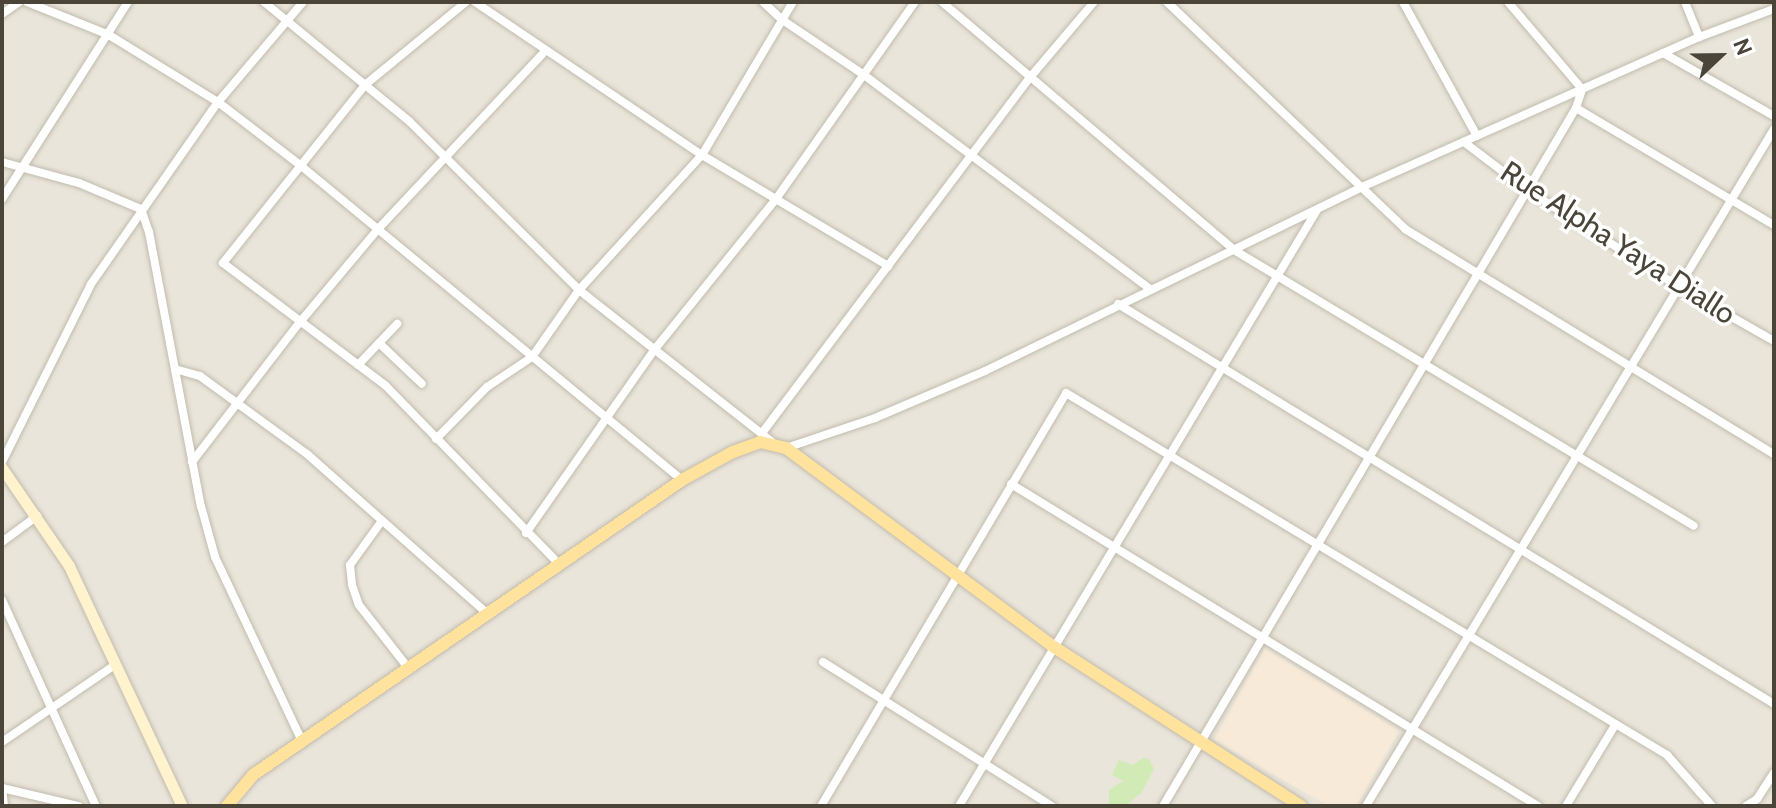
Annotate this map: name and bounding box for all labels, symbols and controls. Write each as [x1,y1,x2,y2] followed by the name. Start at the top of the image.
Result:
[1680,16,1760,96] north arrow
[1727,35,1758,59] text: N
[1494,154,1742,332] street label: Rue Alpha Yaya Diallo

